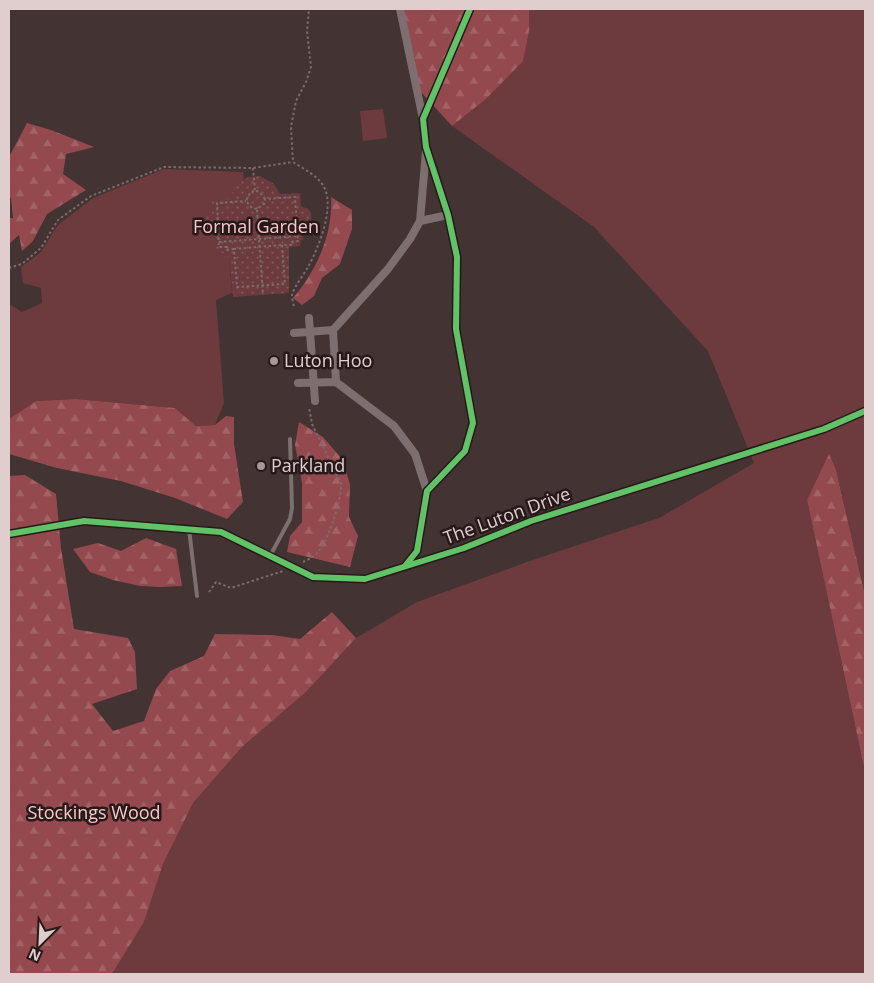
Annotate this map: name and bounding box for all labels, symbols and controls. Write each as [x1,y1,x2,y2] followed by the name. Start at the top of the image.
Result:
[193,214,319,238] park label: Formal Garden
[284,348,372,372] place label: Luton Hoo
[268,355,280,367] marker: Luton Hoo
[271,453,345,477] place label: Parkland
[255,460,267,472] marker: Parkland
[440,481,573,549] street label: The Luton Drive
[27,800,161,824] park label: Stockings Wood
[15,918,65,968] north arrow
[25,944,44,966] text: N

